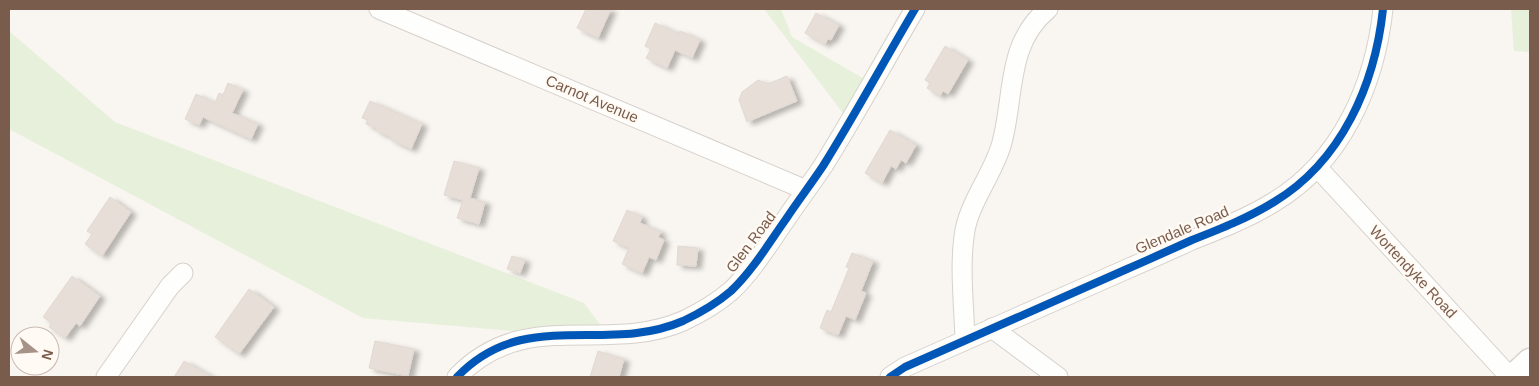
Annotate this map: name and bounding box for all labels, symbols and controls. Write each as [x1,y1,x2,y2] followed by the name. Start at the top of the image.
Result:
[543,71,641,126] street label: Carnot Avenue
[1132,202,1231,257] street label: Glendale Road
[722,208,779,275] street label: Glen Road
[1366,222,1460,321] street label: Wortendyke Road
[10,326,60,376] north arrow
[38,348,57,362] text: N

